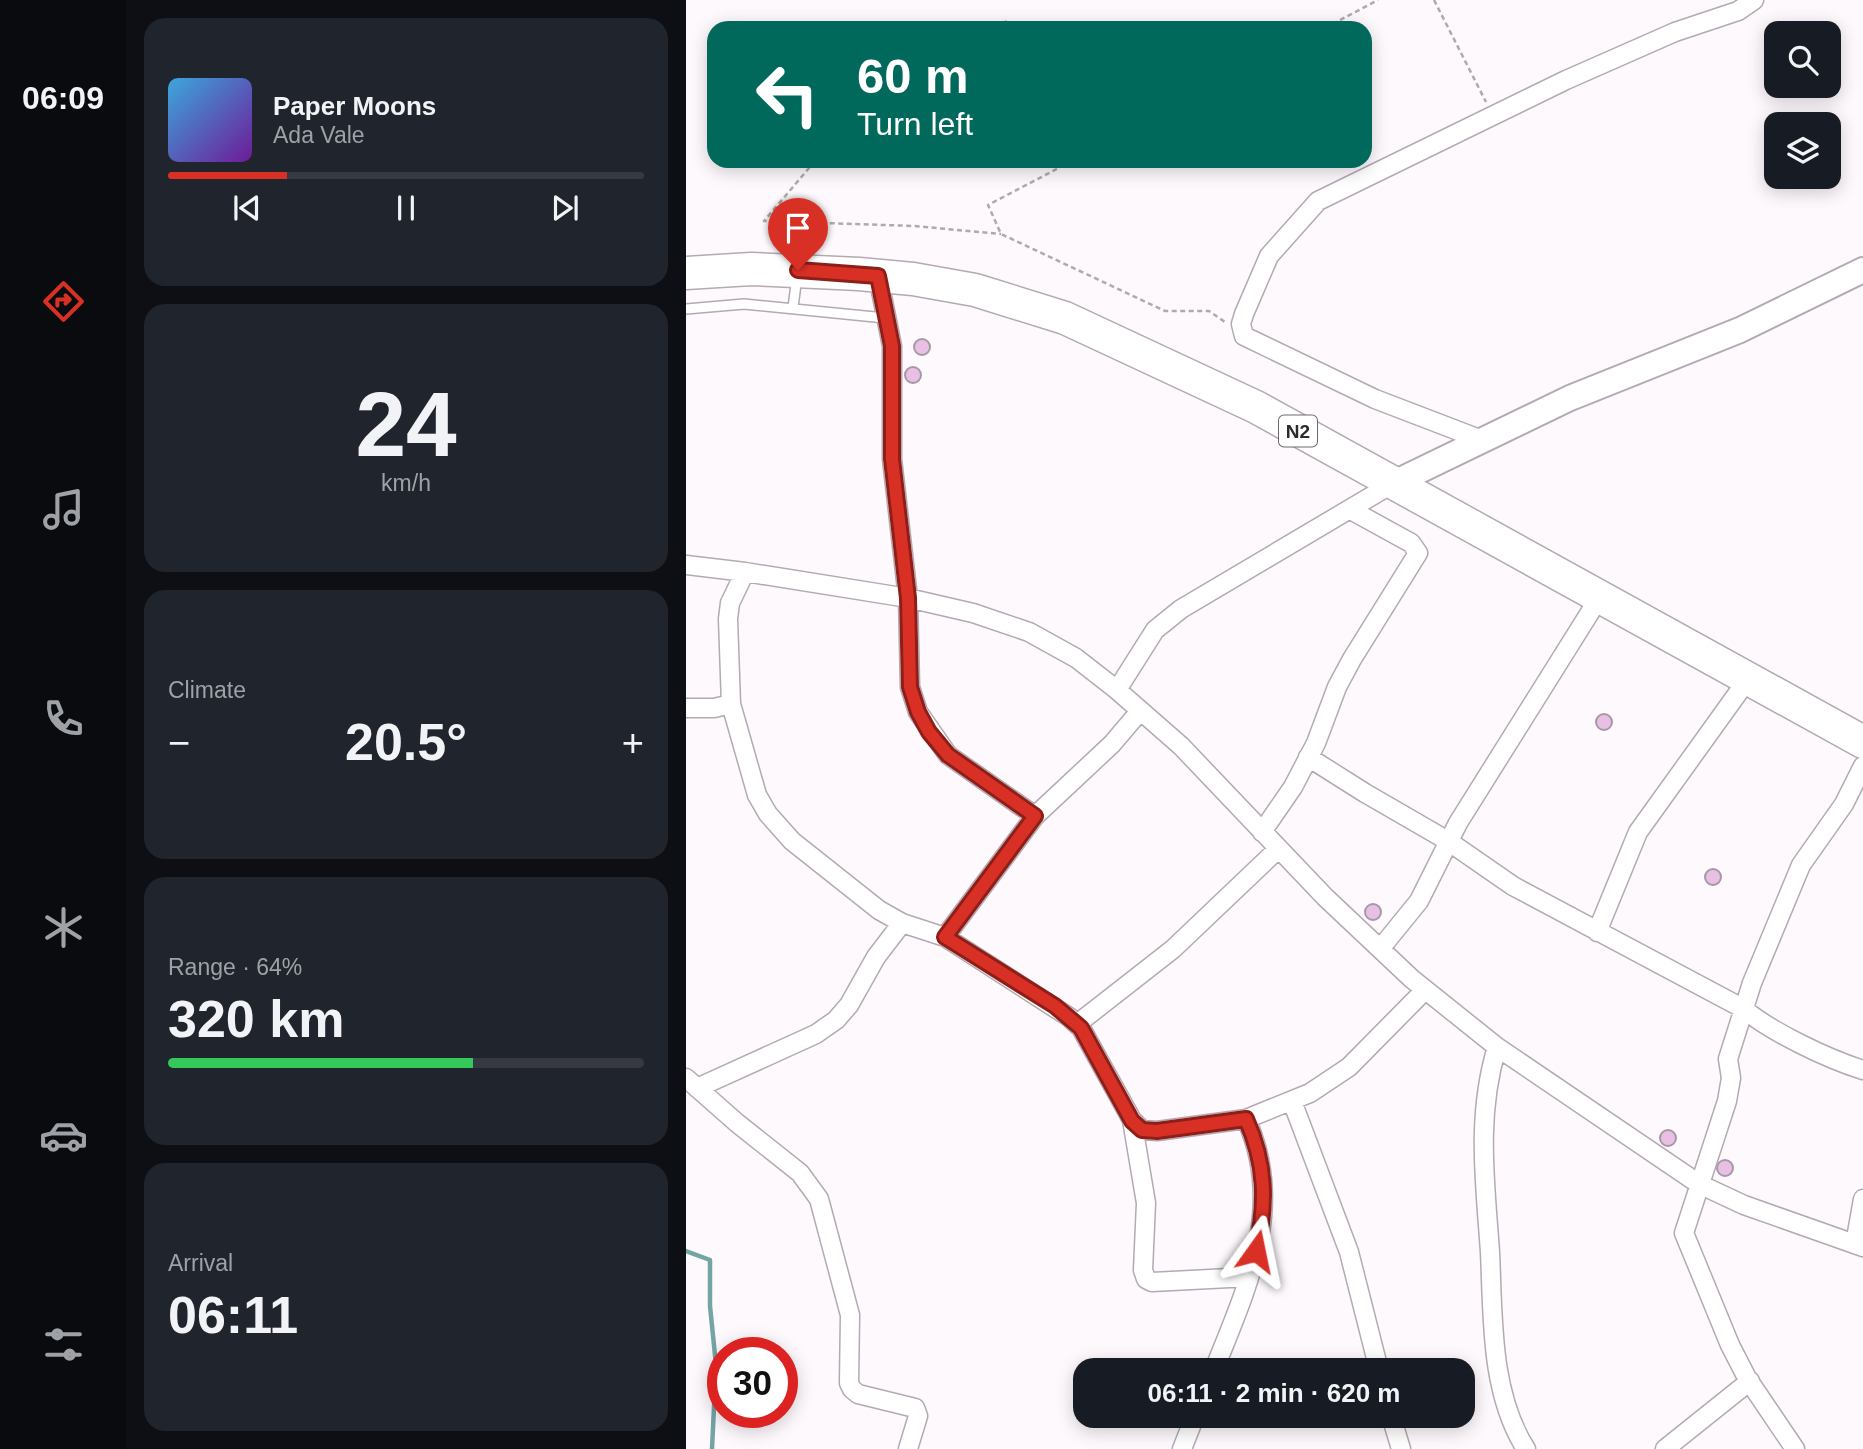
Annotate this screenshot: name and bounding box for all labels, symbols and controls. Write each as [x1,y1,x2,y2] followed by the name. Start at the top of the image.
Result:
[1764,21,1841,189] map controls
[1764,21,1841,98] button: search
[742,49,833,140] icon: left
[857,49,969,103] text: 60 m
[22,80,104,116] text: 06:09
[273,91,436,121] text: Paper Moons
[857,106,973,142] text: Turn left
[1764,112,1841,189] button: layers
[273,122,365,148] text: Ada Vale
[228,189,266,227] icon: previous
[387,189,425,227] icon: pause
[546,189,584,227] icon: next
[768,198,828,270] pin
[779,209,817,247] icon: arrive
[39,277,88,326] icon: directions
[355,374,457,475] text: 24
[1279,416,1317,446] road number: N2
[381,470,431,496] text: km/h
[39,485,88,534] icon: music
[168,677,246,703] text: Climate
[39,694,88,743] icon: phone
[345,713,467,771] text: 20.5°
[168,722,190,764] text: −
[622,722,644,764] text: +
[39,903,88,952] icon: climate
[168,954,302,980] text: Range · 64%
[168,990,344,1048] text: 320 km
[39,1111,88,1160] icon: car
[1219,1214,1293,1288] position arrow
[168,1250,233,1276] text: Arrival
[168,1286,298,1344] text: 06:11
[39,1320,88,1369] icon: filters
[707,1337,798,1428] speed limit sign: 30
[1148,1378,1400,1408] text: 06:11 · 2 min · 620 m

